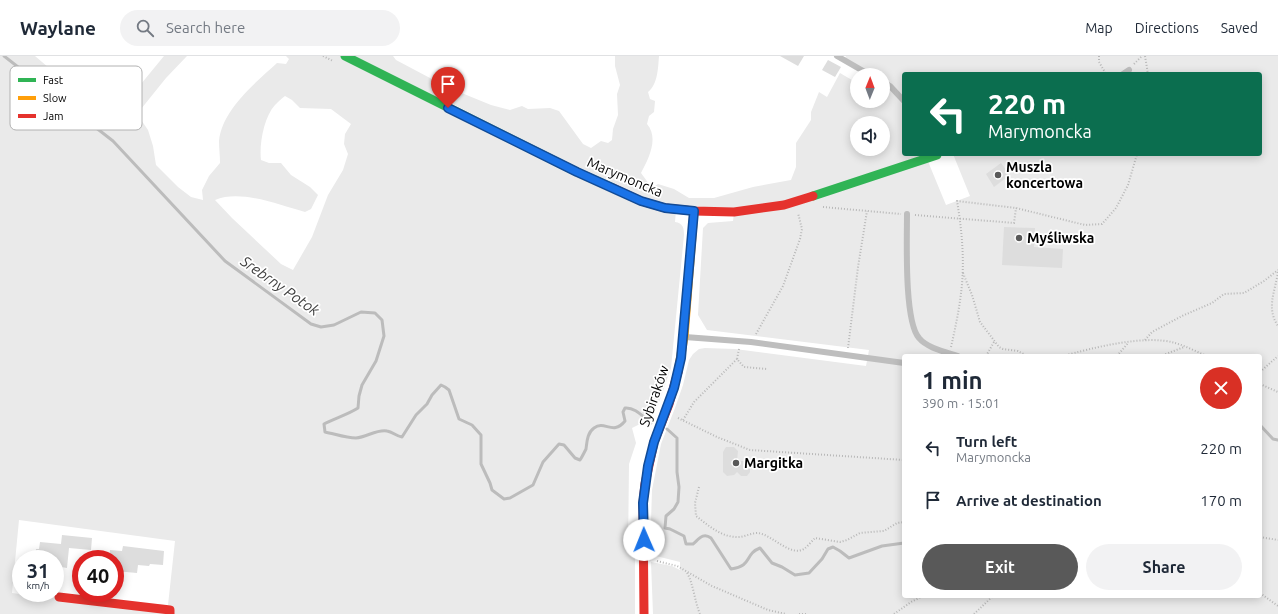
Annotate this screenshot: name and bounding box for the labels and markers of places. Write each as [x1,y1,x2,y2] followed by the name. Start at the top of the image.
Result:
[431,67,465,108] pin
[1006,159,1083,191] place label: Muszla koncertowa
[993,170,1003,180] marker: Muszla koncertowa
[1027,230,1094,246] place label: Myśliwska
[1014,233,1024,243] marker: Myśliwska
[744,455,803,471] place label: Margitka
[731,458,741,468] marker: Margitka

